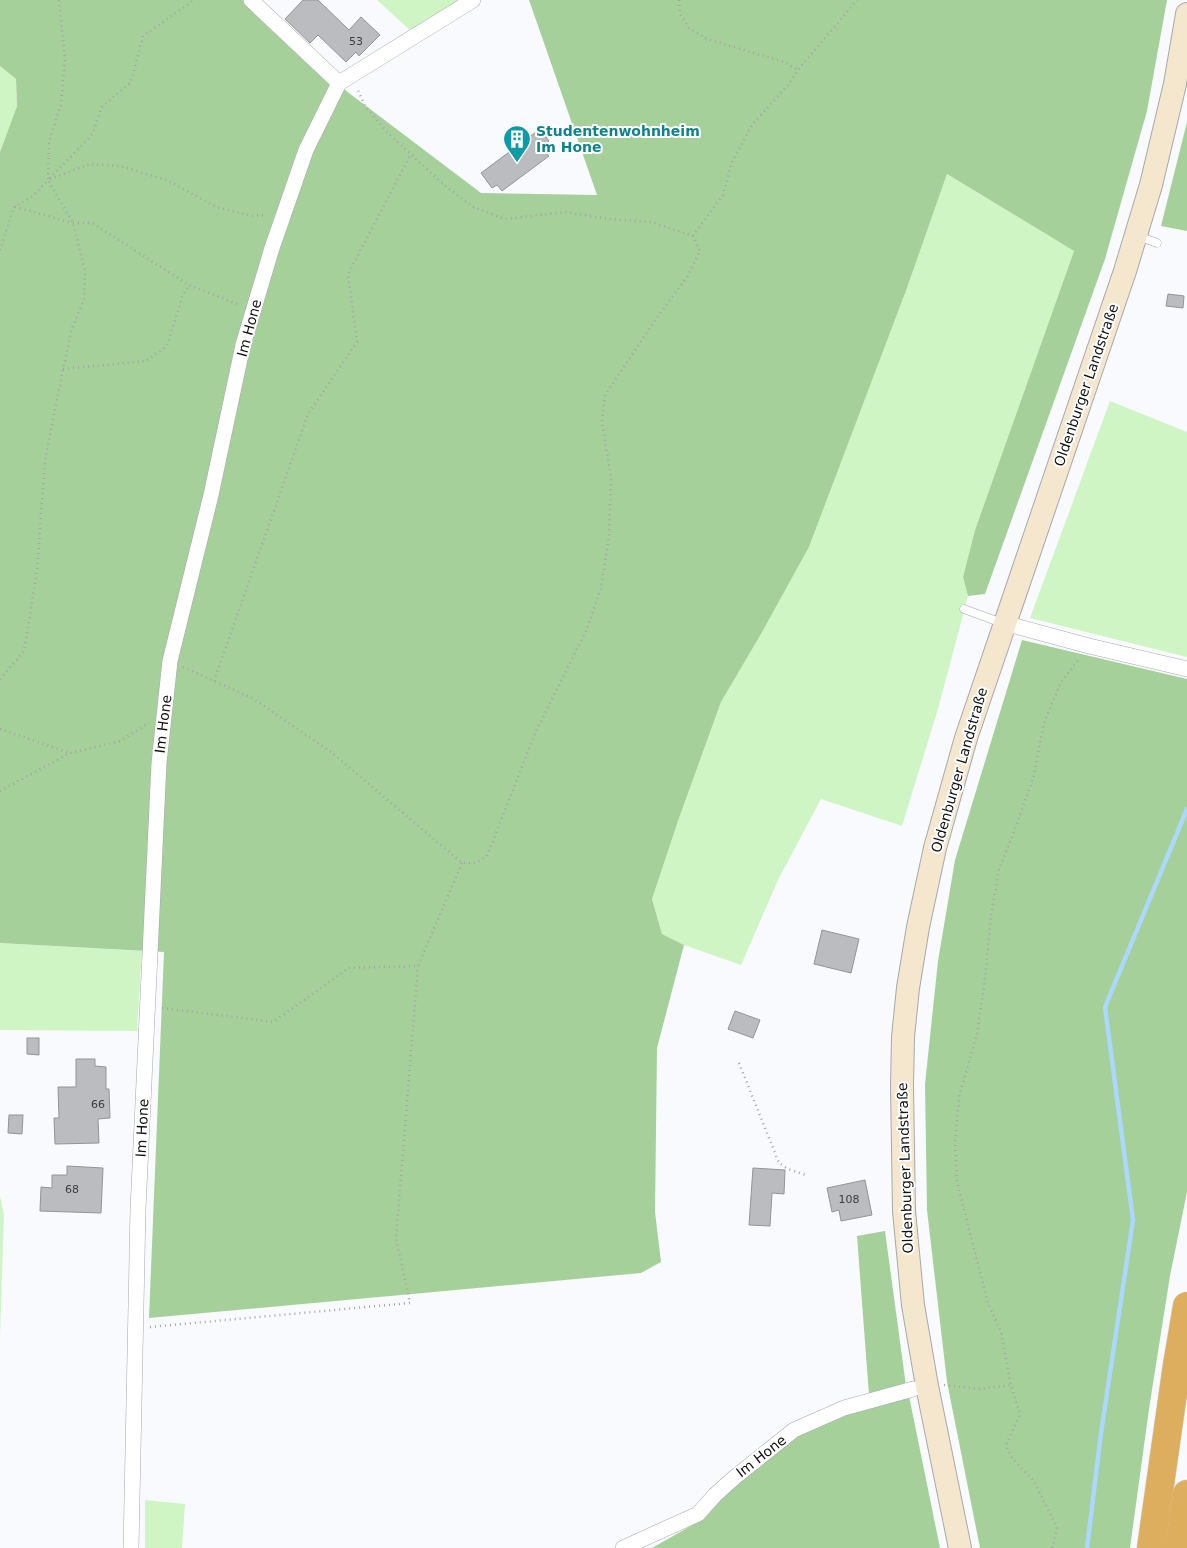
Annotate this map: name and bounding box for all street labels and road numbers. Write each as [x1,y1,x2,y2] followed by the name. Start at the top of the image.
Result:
[234,298,264,358] street label: Im Hone
[1051,302,1121,468] street label: Oldenburger Landstraße
[928,686,990,854] street label: Oldenburger Landstraße
[151,694,175,754] street label: Im Hone
[894,1082,916,1254] street label: Oldenburger Landstraße
[132,1098,152,1158] street label: Im Hone
[733,1432,789,1480] street label: Im Hone

